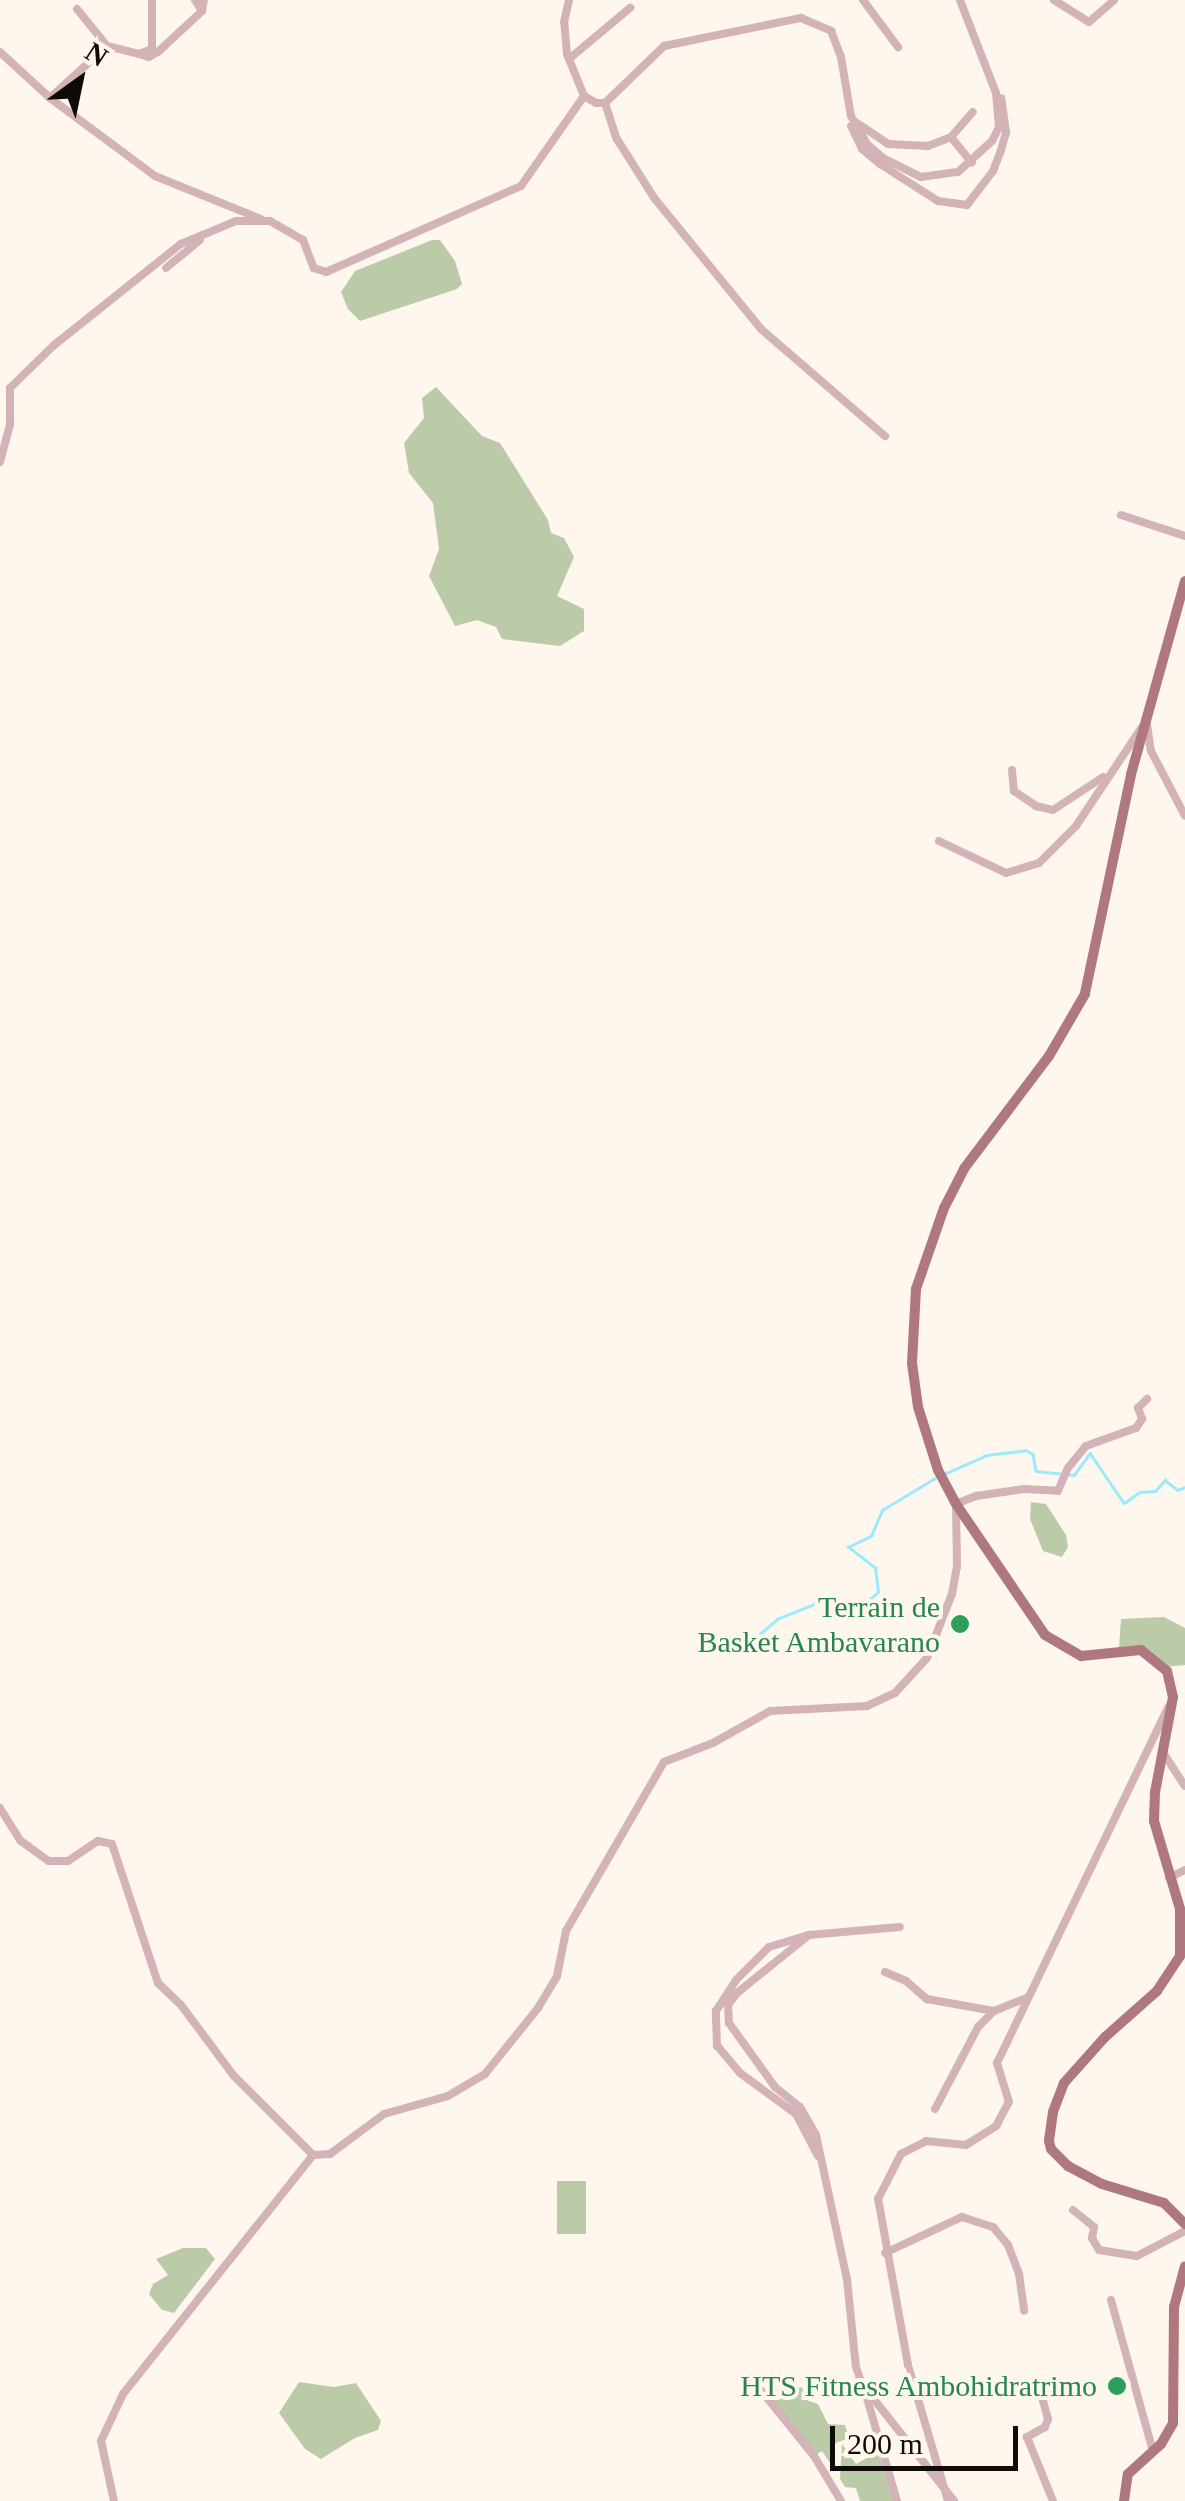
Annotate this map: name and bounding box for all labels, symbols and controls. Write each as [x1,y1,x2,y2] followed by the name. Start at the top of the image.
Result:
[30,30,130,130] north arrow
[80,36,114,73] text: N
[696,1589,940,1660] place label: Terrain de Basket Ambavarano
[949,1613,971,1635] marker: Terrain de Basket Ambavarano
[739,2368,1097,2404] place label: HTS Fitness Ambohidratrimo
[1106,2375,1128,2397] marker: HTS Fitness Ambohidratrimo
[835,2406,1022,2468] scale bar
[847,2427,923,2460] text: 200 m

